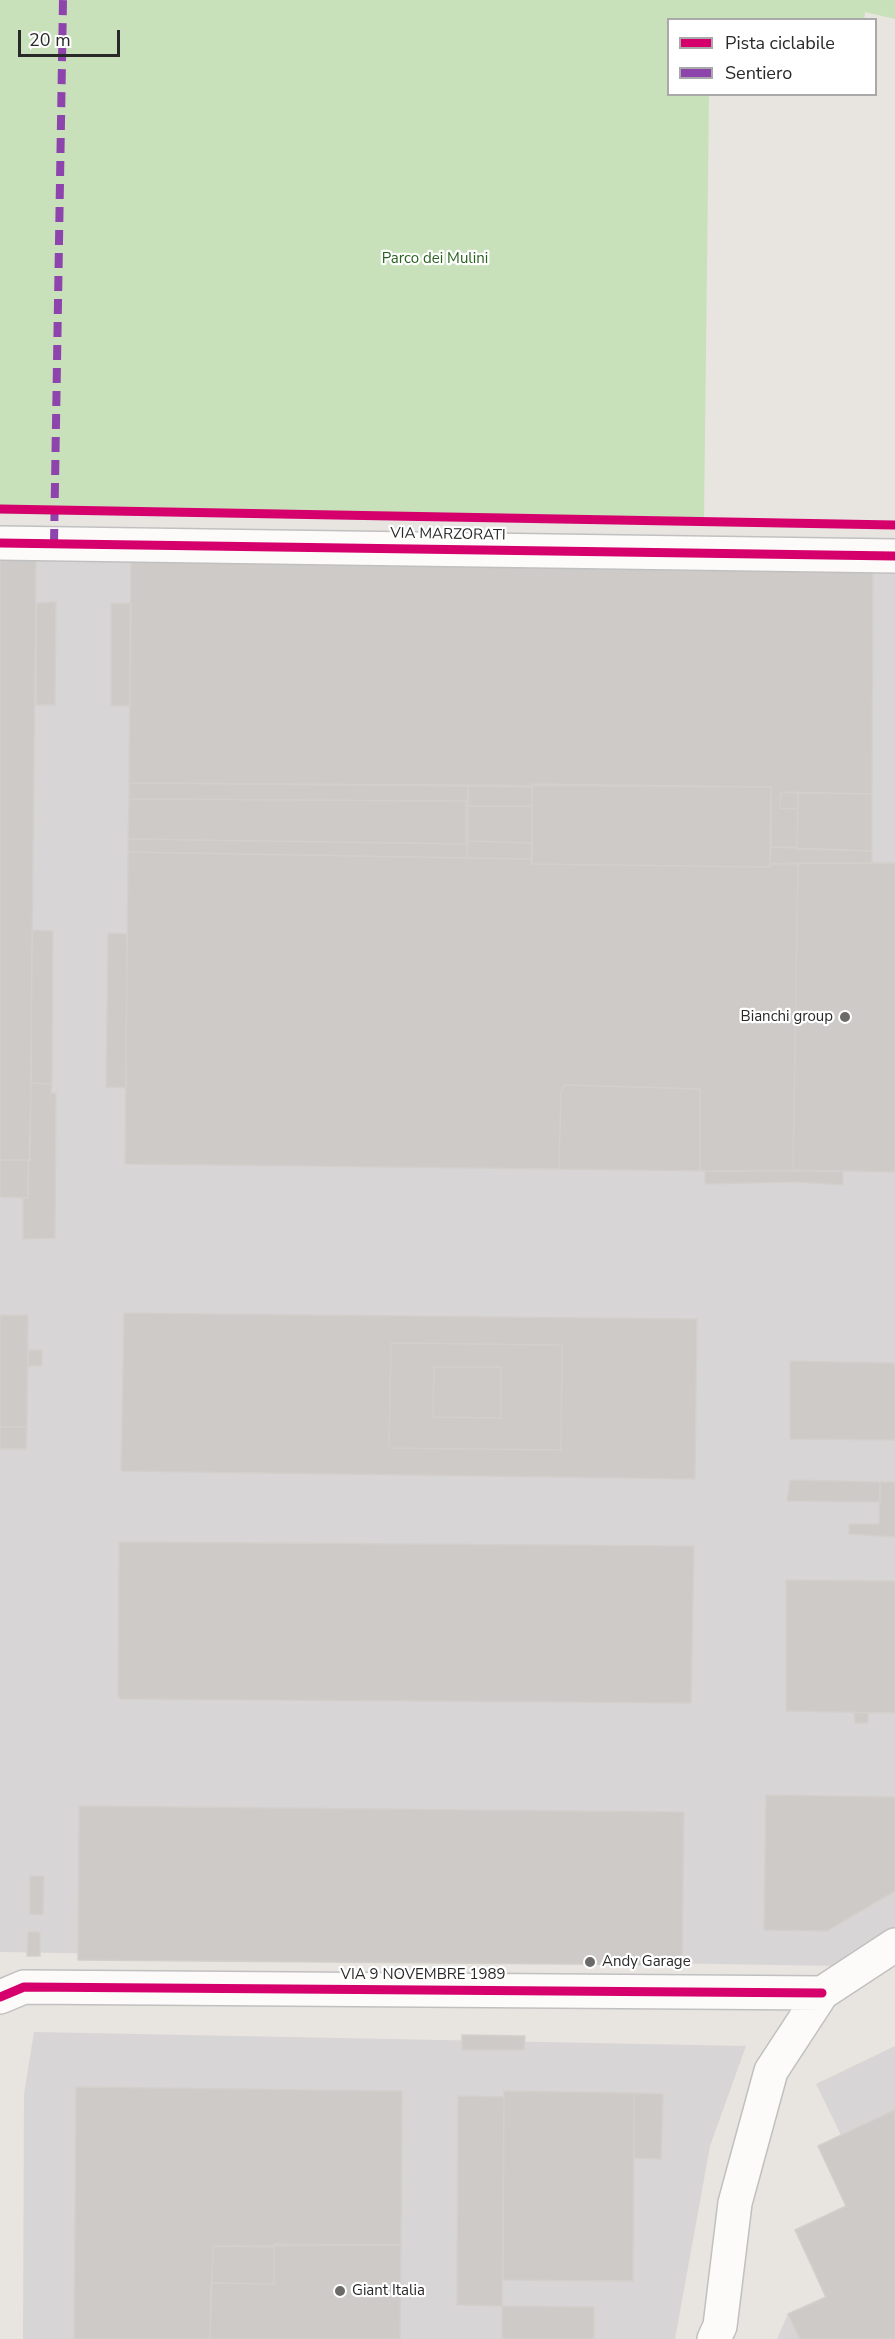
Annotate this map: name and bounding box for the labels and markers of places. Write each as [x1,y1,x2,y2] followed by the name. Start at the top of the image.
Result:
[741,1008,833,1026] place label: Bianchi group
[838,1010,852,1024] marker: Bianchi group
[602,1953,691,1971] place label: Andy Garage
[583,1955,597,1969] marker: Andy Garage
[352,2282,425,2300] place label: Giant Italia
[333,2284,347,2298] marker: Giant Italia

